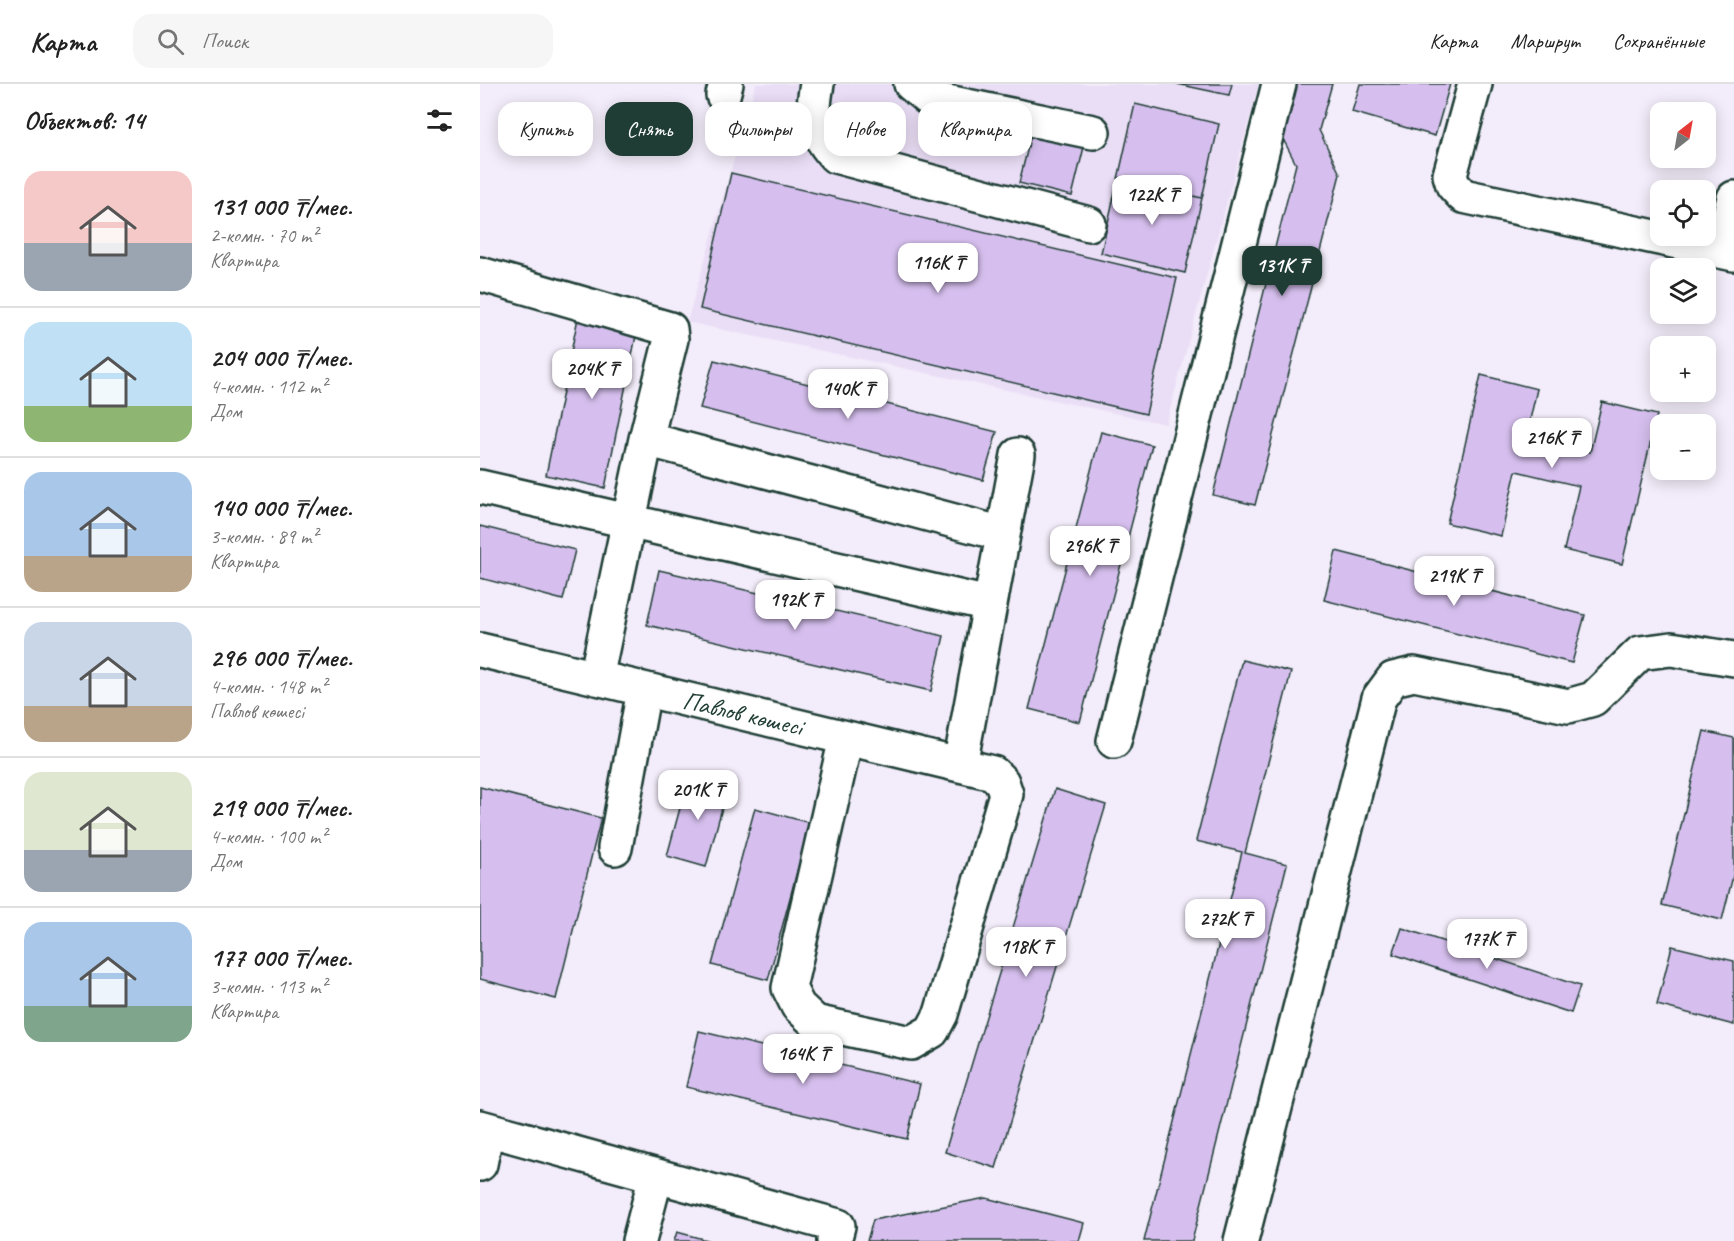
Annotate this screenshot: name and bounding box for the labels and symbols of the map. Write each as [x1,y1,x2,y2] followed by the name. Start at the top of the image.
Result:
[1650,102,1716,168] north arrow
[1103,175,1201,226] pin: 122K ₸
[889,243,987,294] pin: 116K ₸
[1233,246,1331,297] pin: 131K ₸
[543,349,641,400] pin: 204K ₸
[799,369,897,420] pin: 140K ₸
[1503,418,1601,469] pin: 216K ₸
[1041,526,1139,577] pin: 296K ₸
[1405,556,1503,607] pin: 219K ₸
[746,580,844,631] pin: 192K ₸
[680,684,809,744] street label: Павлов көшесі
[649,770,747,821] pin: 201K ₸
[1176,899,1274,950] pin: 272K ₸
[1438,919,1536,970] pin: 177K ₸
[977,927,1075,978] pin: 118K ₸
[754,1034,852,1085] pin: 164K ₸

